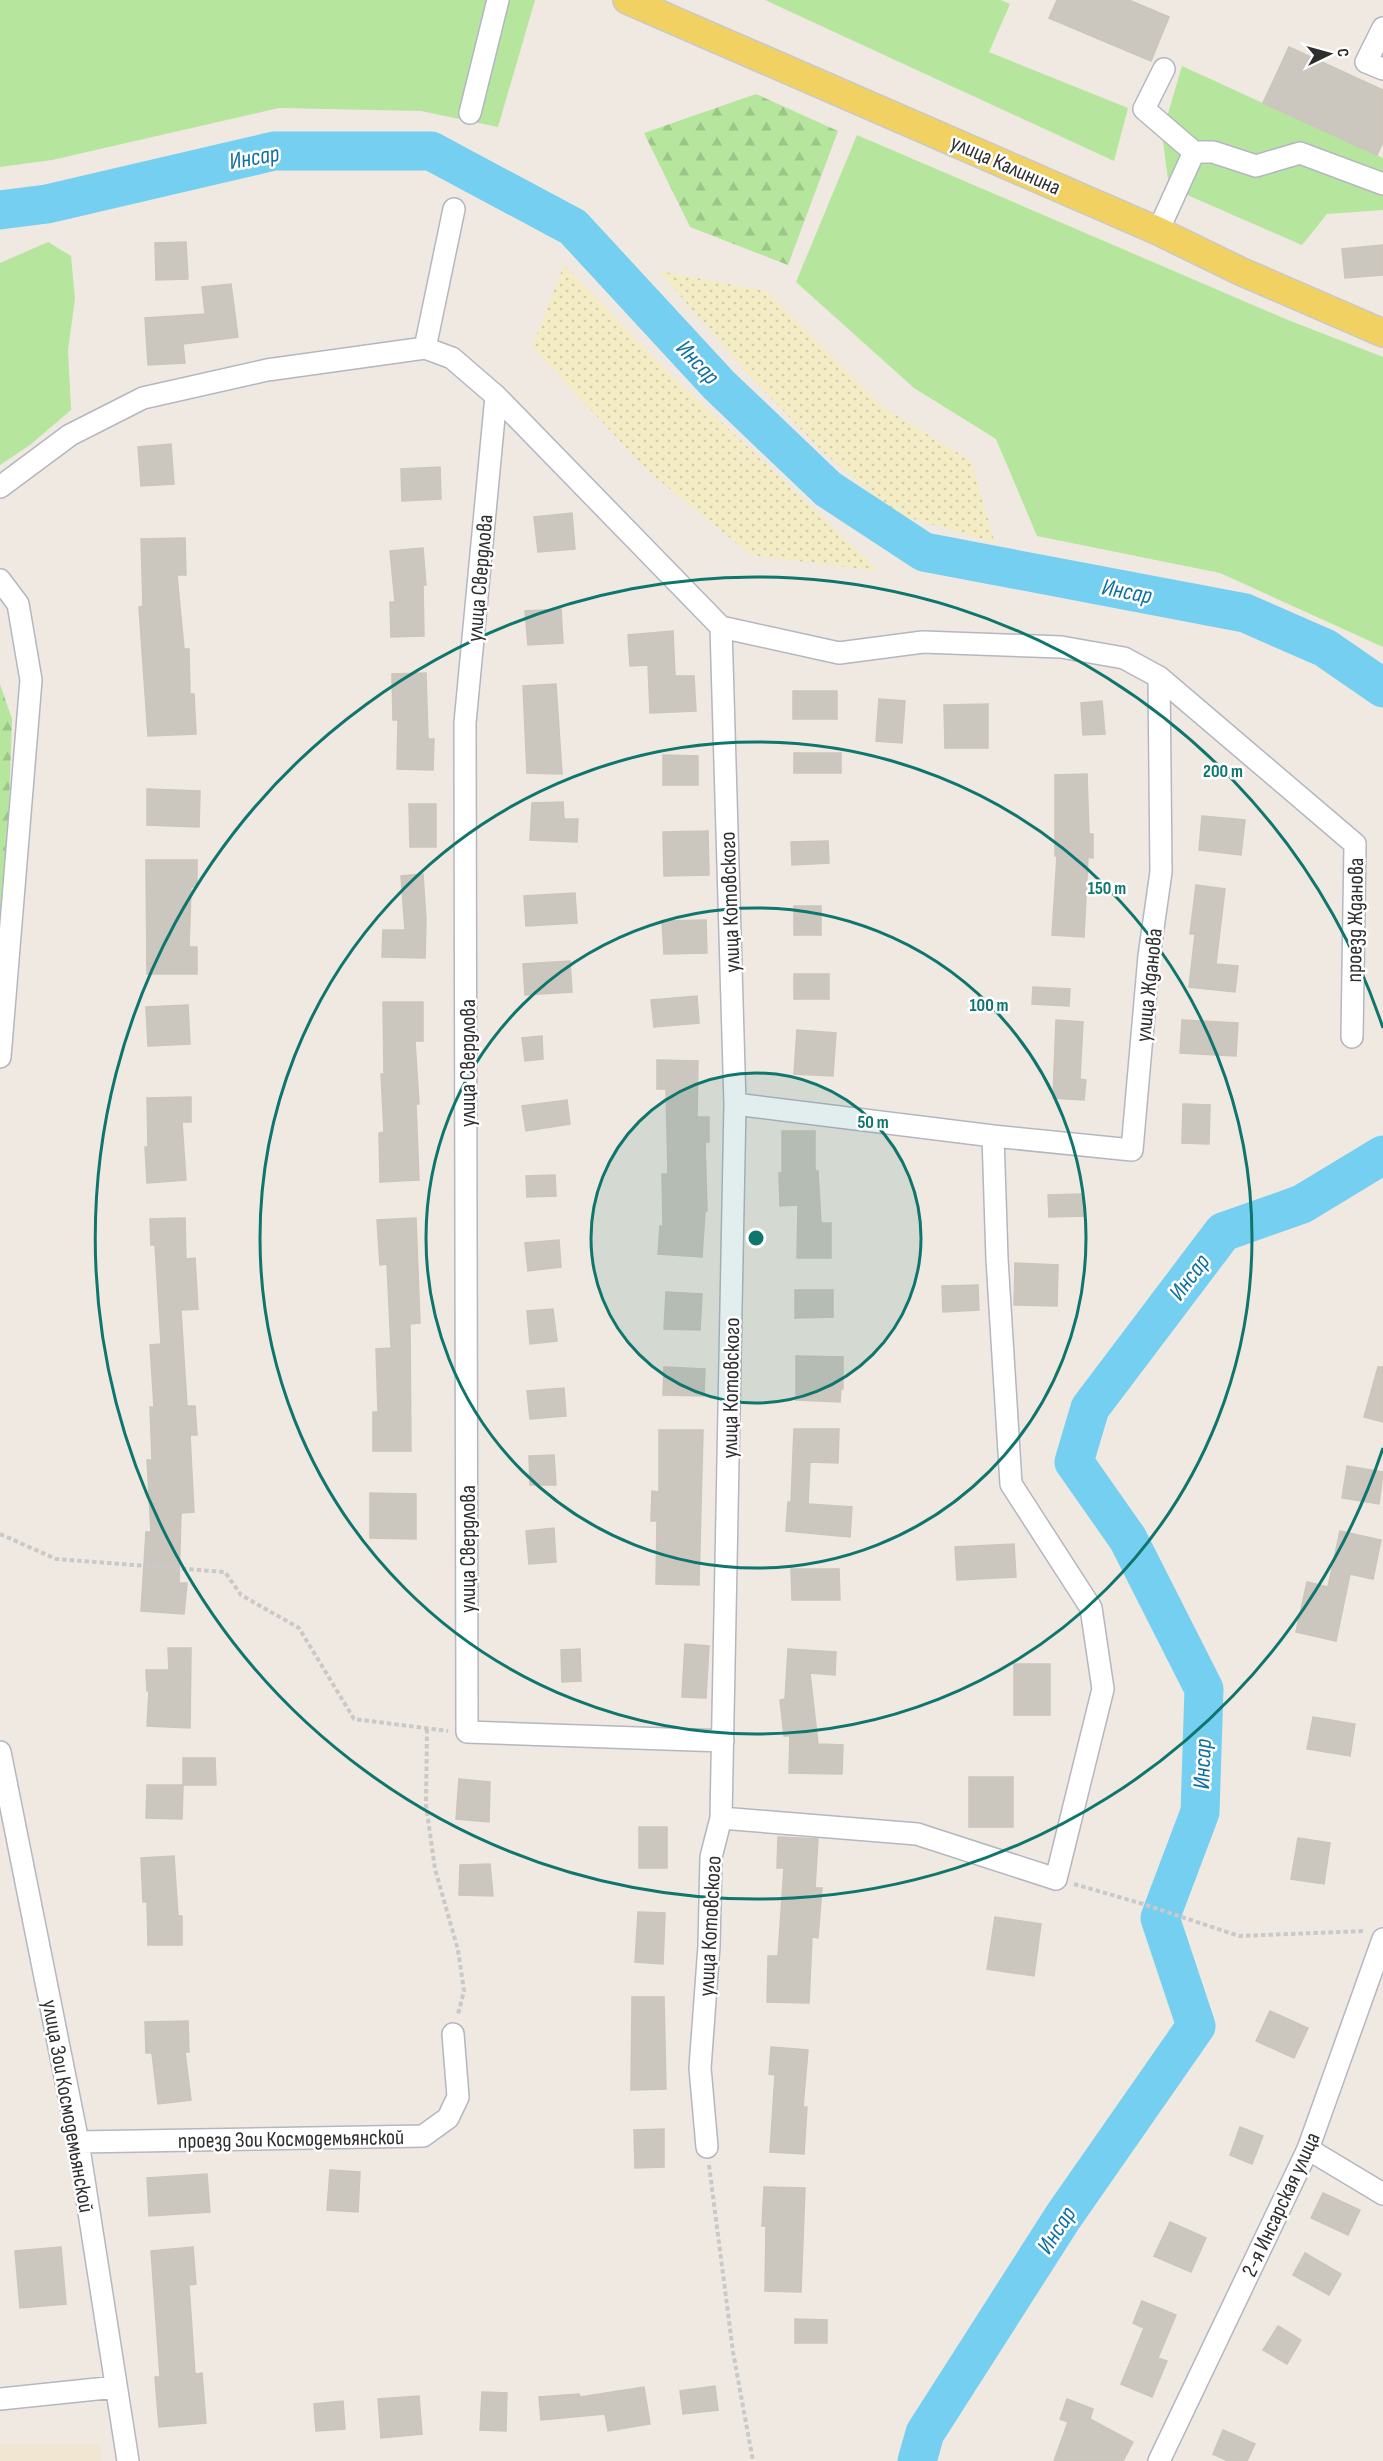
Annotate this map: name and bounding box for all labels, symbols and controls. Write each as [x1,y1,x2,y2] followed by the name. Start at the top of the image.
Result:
[1299,24,1359,84] north arrow
[1333,48,1352,58] text: С
[946,129,1065,202] street label: улица Калинина
[227,139,282,176] water label: Инсар
[670,334,726,391] water label: Инсар
[461,513,500,643] street label: улица Свердлова
[1099,572,1155,611] water label: Инсар
[1203,761,1243,782] text: 200 m
[715,831,746,973] street label: улица Котовского
[1341,857,1370,983] street label: проезд Жданова
[1088,878,1126,899] text: 150 m
[1130,927,1169,1043] street label: улица Жданова
[970,995,1009,1016] text: 100 m
[455,999,482,1127] street label: улица Свердлова
[857,1112,889,1133] text: 50 m
[746,1228,766,1248] centre of rings
[1163,1248,1216,1306] water label: Инсар
[717,1317,746,1459] street label: улица Котовского
[455,1485,482,1613] street label: улица Свердлова
[1187,1738,1218,1790] water label: Инсар
[693,1855,728,1997] street label: улица Котовского
[35,1998,100,2215] street label: улица Зои Космодемьянской
[178,2124,404,2155] street label: проезд Зои Космодемьянской
[1236,2128,1327,2281] street label: 2-я Инсарская улица
[1030,2201,1083,2259] water label: Инсар

